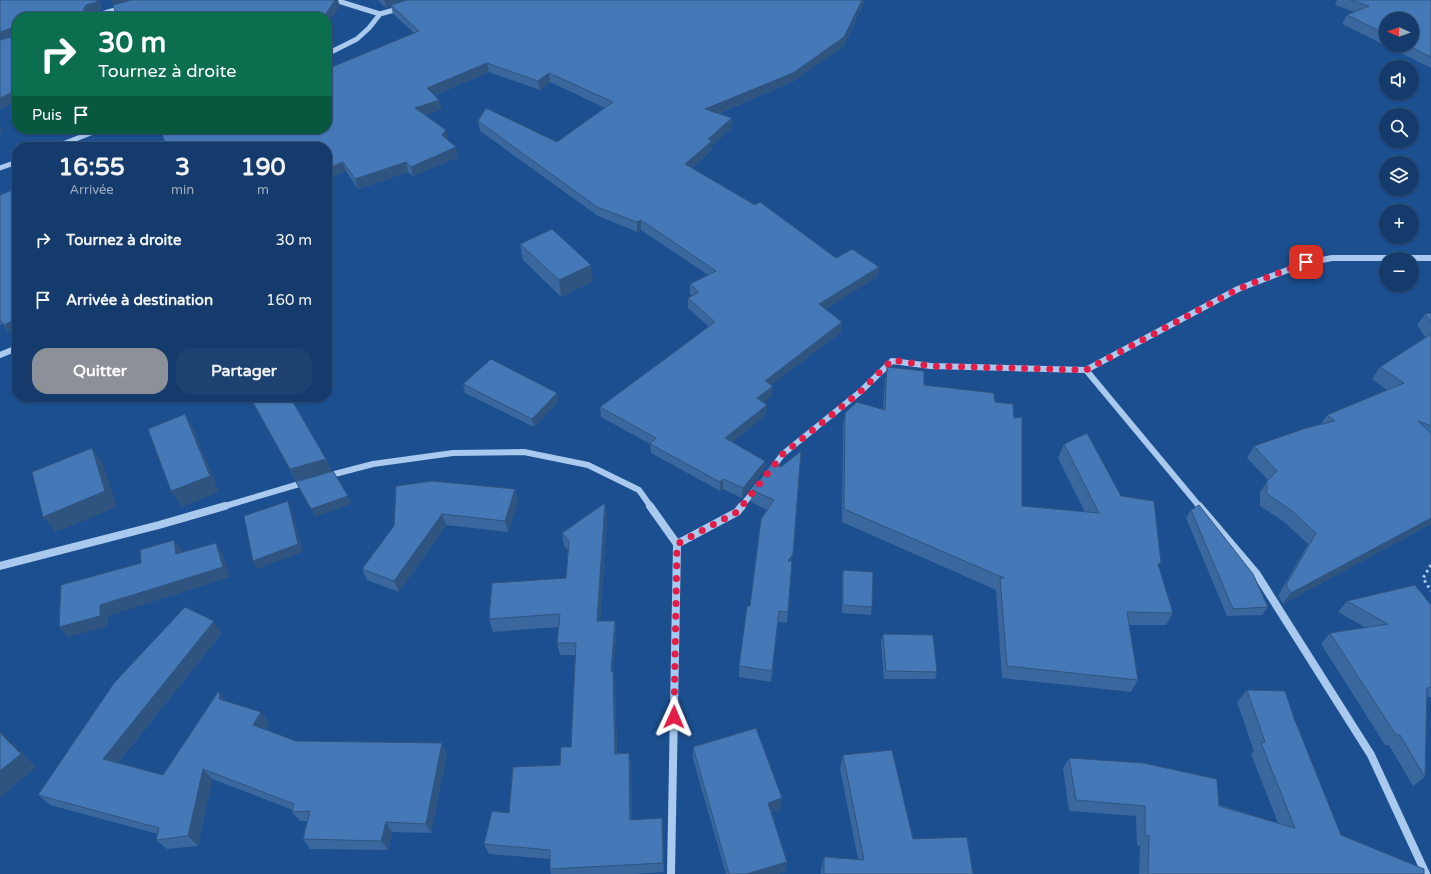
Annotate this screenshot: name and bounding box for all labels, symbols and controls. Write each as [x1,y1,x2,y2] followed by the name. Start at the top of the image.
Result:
[1379,12,1419,52] north arrow
[1379,12,1419,292] map controls
[98,26,166,60] text: 30 m
[32,28,84,80] icon: right
[98,60,237,82] text: Tournez à droite
[1379,60,1419,100] button: sound
[70,104,92,126] icon: arrive
[32,106,62,124] text: Puis
[1379,108,1419,148] button: search
[58,153,125,182] text: 16:55
[175,153,190,182] text: 3
[240,153,286,182] text: 190
[1379,156,1419,196] button: layers
[69,182,114,198] text: Arrivée
[171,182,194,198] text: min
[257,182,269,198] text: m
[1379,204,1419,244] button: +
[32,229,54,251] icon: right
[66,231,181,249] text: Tournez à droite
[275,231,312,249] text: 30 m
[1289,245,1323,279] pin
[1295,251,1317,273] icon: arrive
[1379,252,1419,292] button: −
[32,289,54,311] icon: arrive
[66,291,213,309] text: Arrivée à destination
[266,291,312,309] text: 160 m
[32,348,168,394] button: Quitter
[176,348,312,394] button: Partager
[653,696,695,738] position arrow

